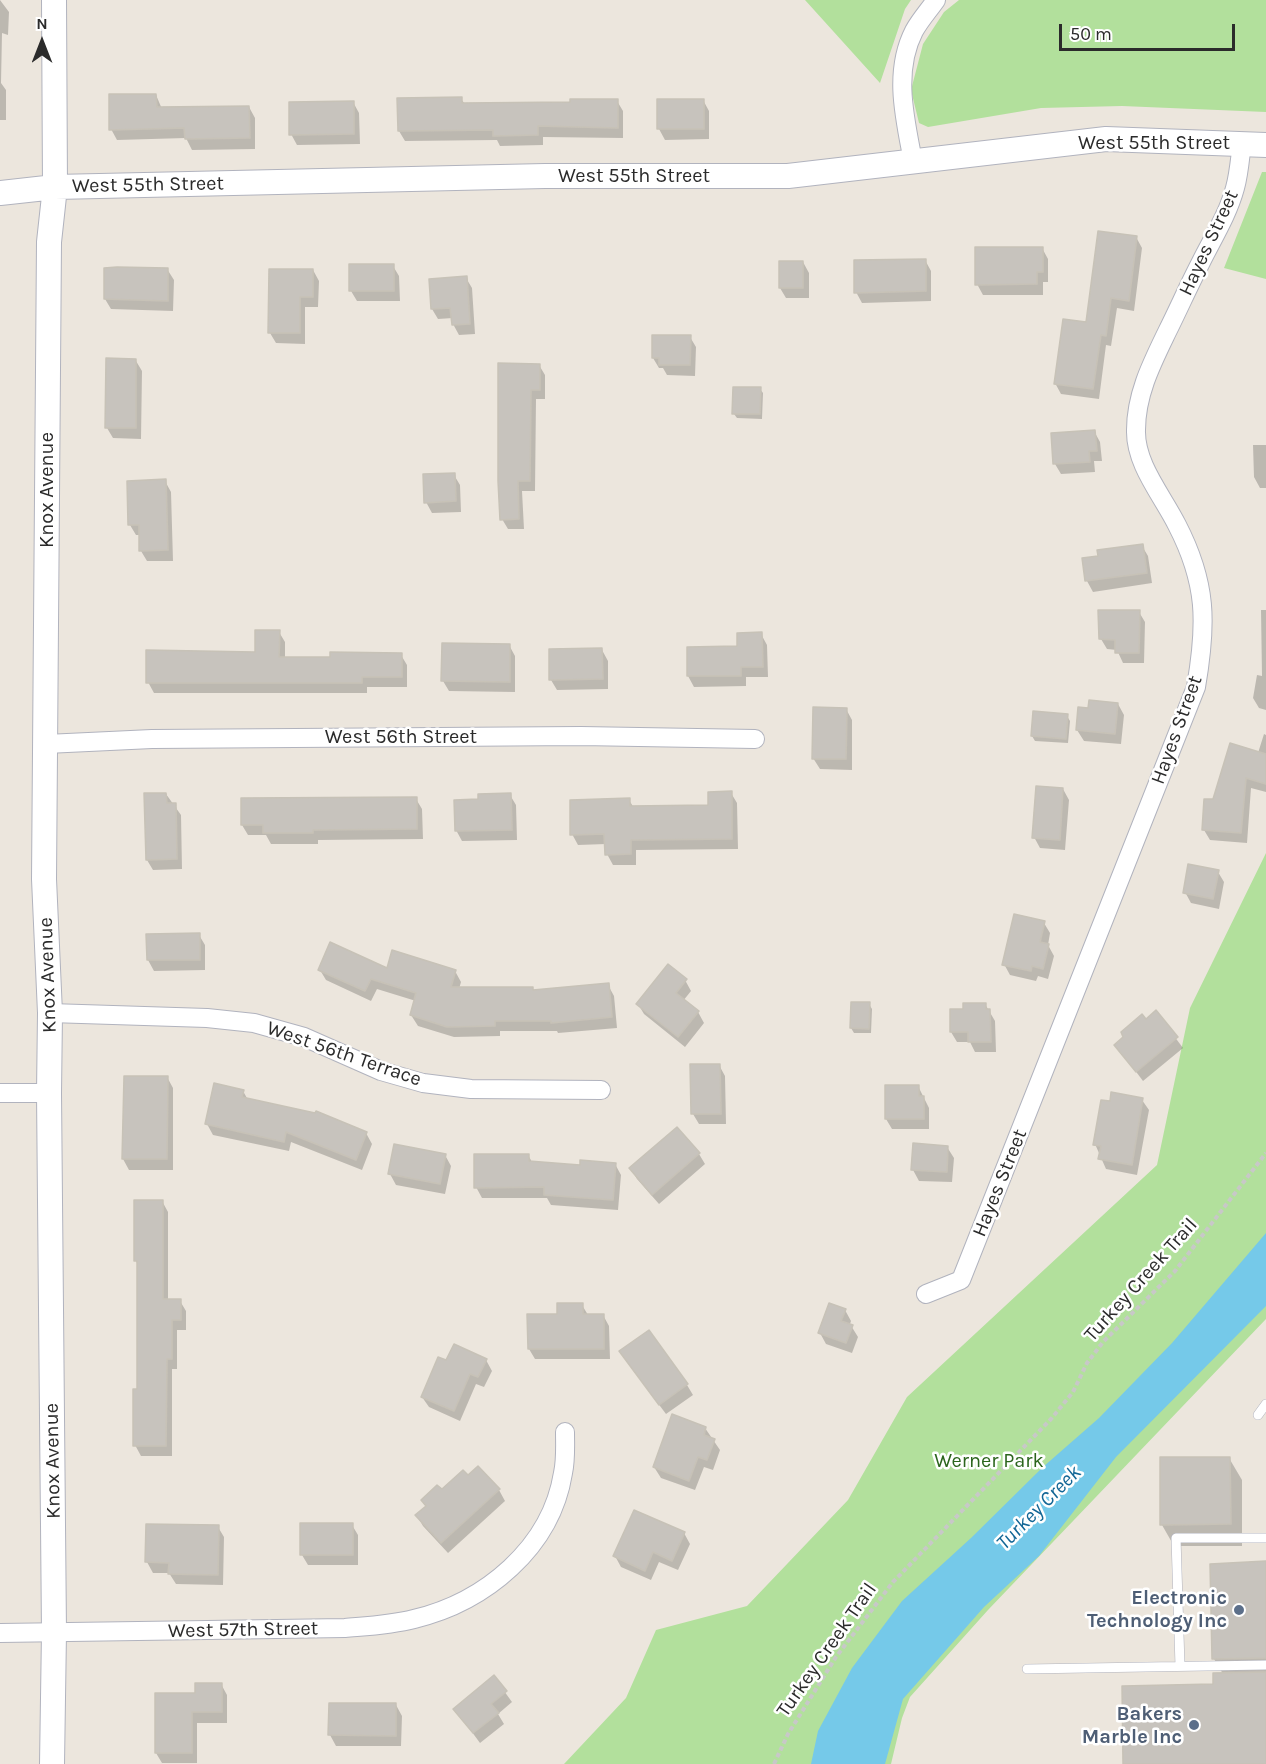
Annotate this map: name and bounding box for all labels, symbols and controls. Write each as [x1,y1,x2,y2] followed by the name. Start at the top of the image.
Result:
[12,12,72,72] north arrow
[1062,12,1238,50] scale bar
[36,14,48,33] text: N
[1070,23,1112,45] text: 50 m
[1078,131,1230,155] street label: West 55th Street
[558,164,710,188] street label: West 55th Street
[72,172,224,198] street label: West 55th Street
[1174,186,1244,300] street label: Hayes Street
[35,432,59,548] street label: Knox Avenue
[1146,672,1208,788] street label: Hayes Street
[325,725,477,749] street label: West 56th Street
[34,917,62,1033] street label: Knox Avenue
[263,1016,425,1092] street label: West 56th Terrace
[967,1126,1033,1240] street label: Hayes Street
[1079,1213,1203,1347] street label: Turkey Creek Trail
[40,1403,66,1519] street label: Knox Avenue
[934,1449,1044,1473] park label: Werner Park
[991,1460,1087,1556] water label: Turkey Creek
[772,1578,882,1722] street label: Turkey Creek Trail
[1087,1586,1227,1633] place label: Electronic Technology Inc
[1232,1603,1246,1617] marker: Electronic Technology Inc
[168,1617,318,1643] street label: West 57th Street
[1082,1702,1182,1749] place label: Bakers Marble Inc
[1187,1718,1201,1732] marker: Bakers Marble Inc

